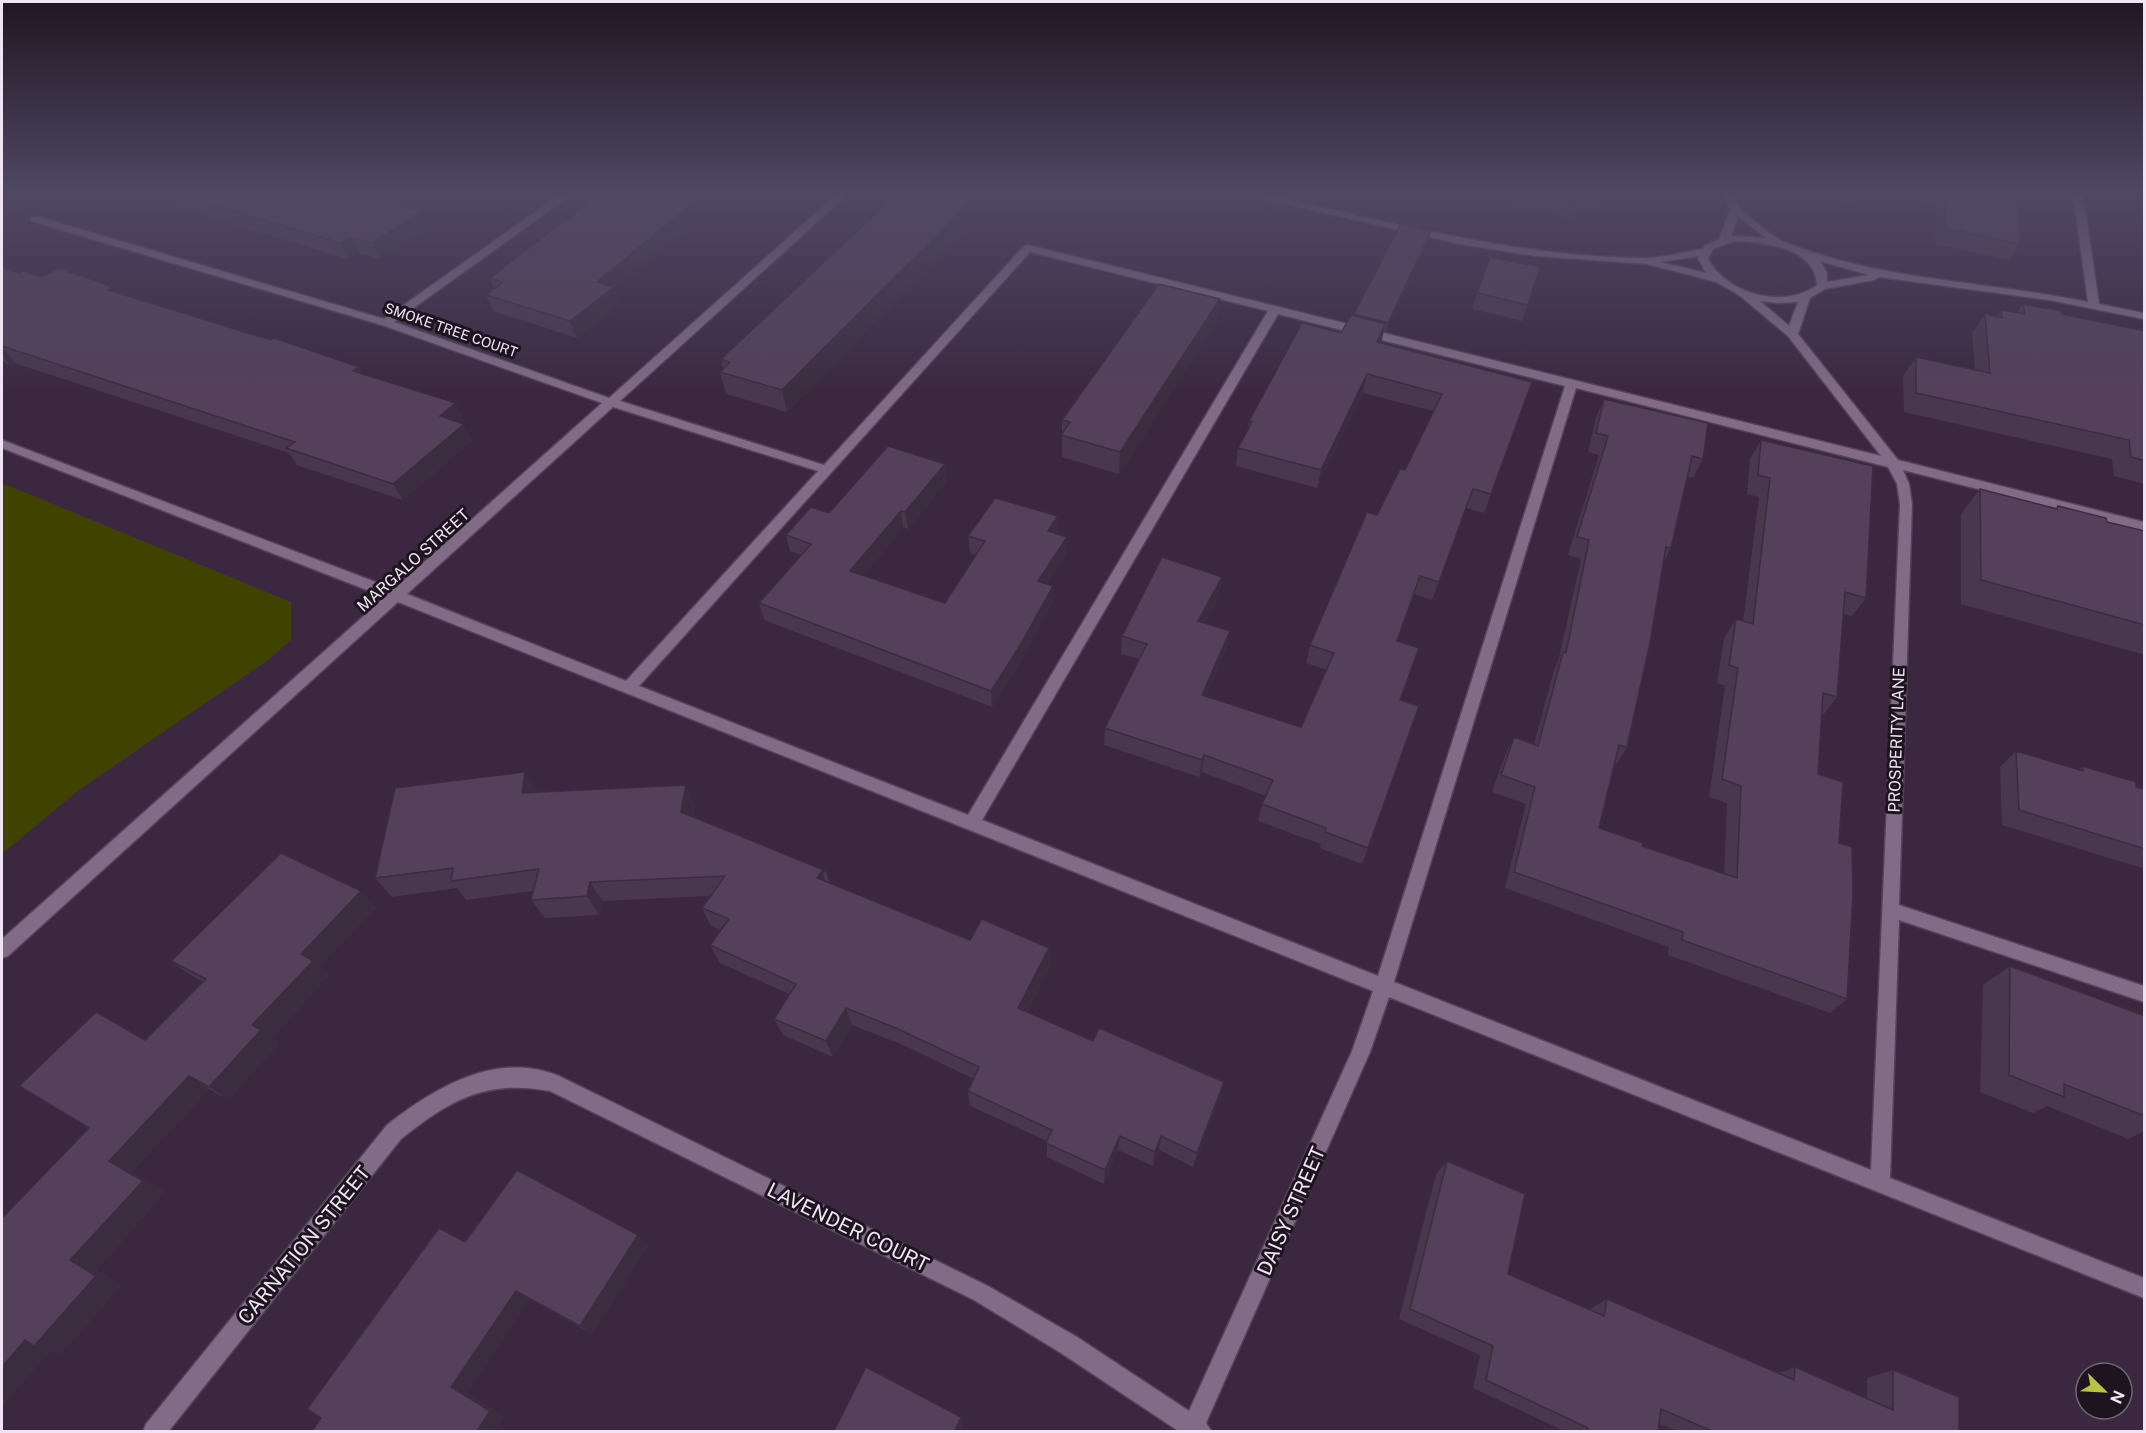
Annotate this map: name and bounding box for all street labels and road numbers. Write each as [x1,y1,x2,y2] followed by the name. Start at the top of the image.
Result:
[382,300,520,360] street label: SMOKE TREE COURT
[353,505,474,616] street label: MARGALO STREET
[1884,667,1909,813] street label: PROSPERITY LANE
[1252,1143,1330,1279] street label: DAISY STREET
[233,1161,375,1329] street label: CARNATION STREET
[763,1177,933,1277] street label: LAVENDER COURT

